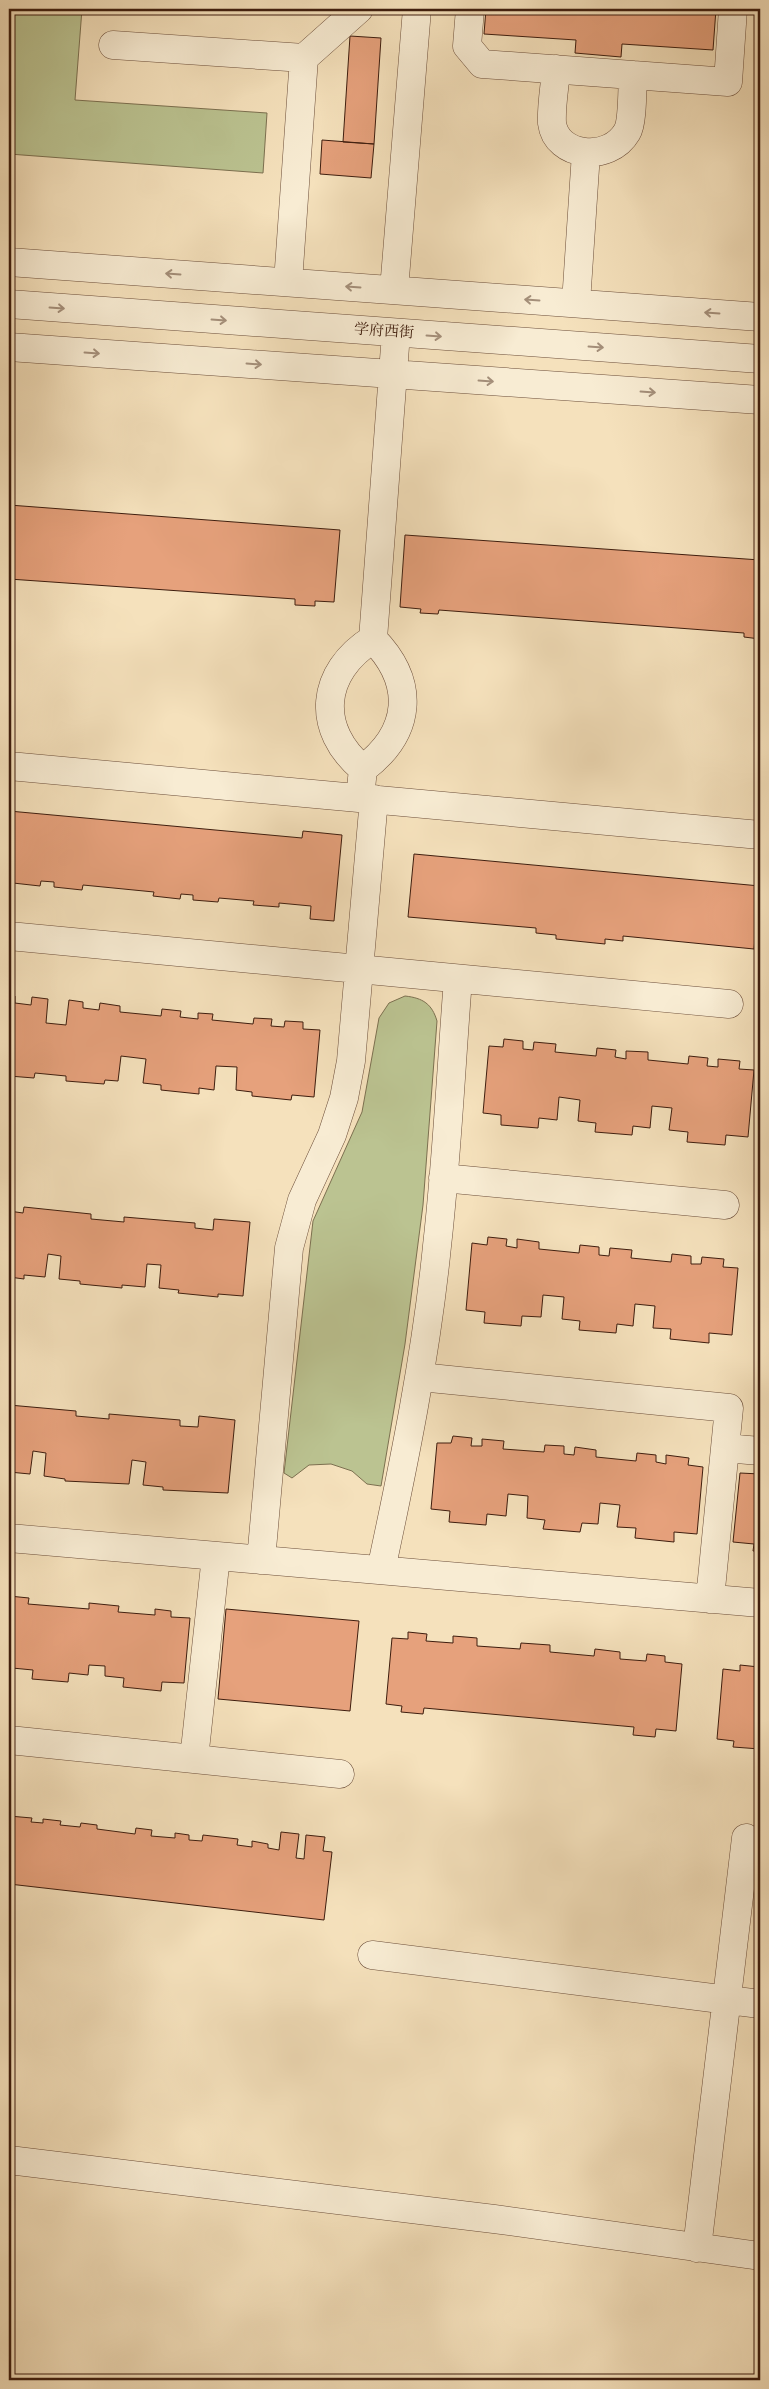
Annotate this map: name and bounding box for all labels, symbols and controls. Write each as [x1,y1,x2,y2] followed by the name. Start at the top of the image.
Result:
[165,269,181,278] one-way arrow
[345,282,361,291] one-way arrow
[524,295,540,304] one-way arrow
[49,303,65,312] one-way arrow
[704,308,720,318] one-way arrow
[211,315,227,324] one-way arrow
[353,319,415,345] street label: 学府西街
[426,331,442,340] one-way arrow
[588,343,604,352] one-way arrow
[84,348,100,358] one-way arrow
[246,360,262,369] one-way arrow
[478,376,494,385] one-way arrow
[640,387,656,397] one-way arrow

